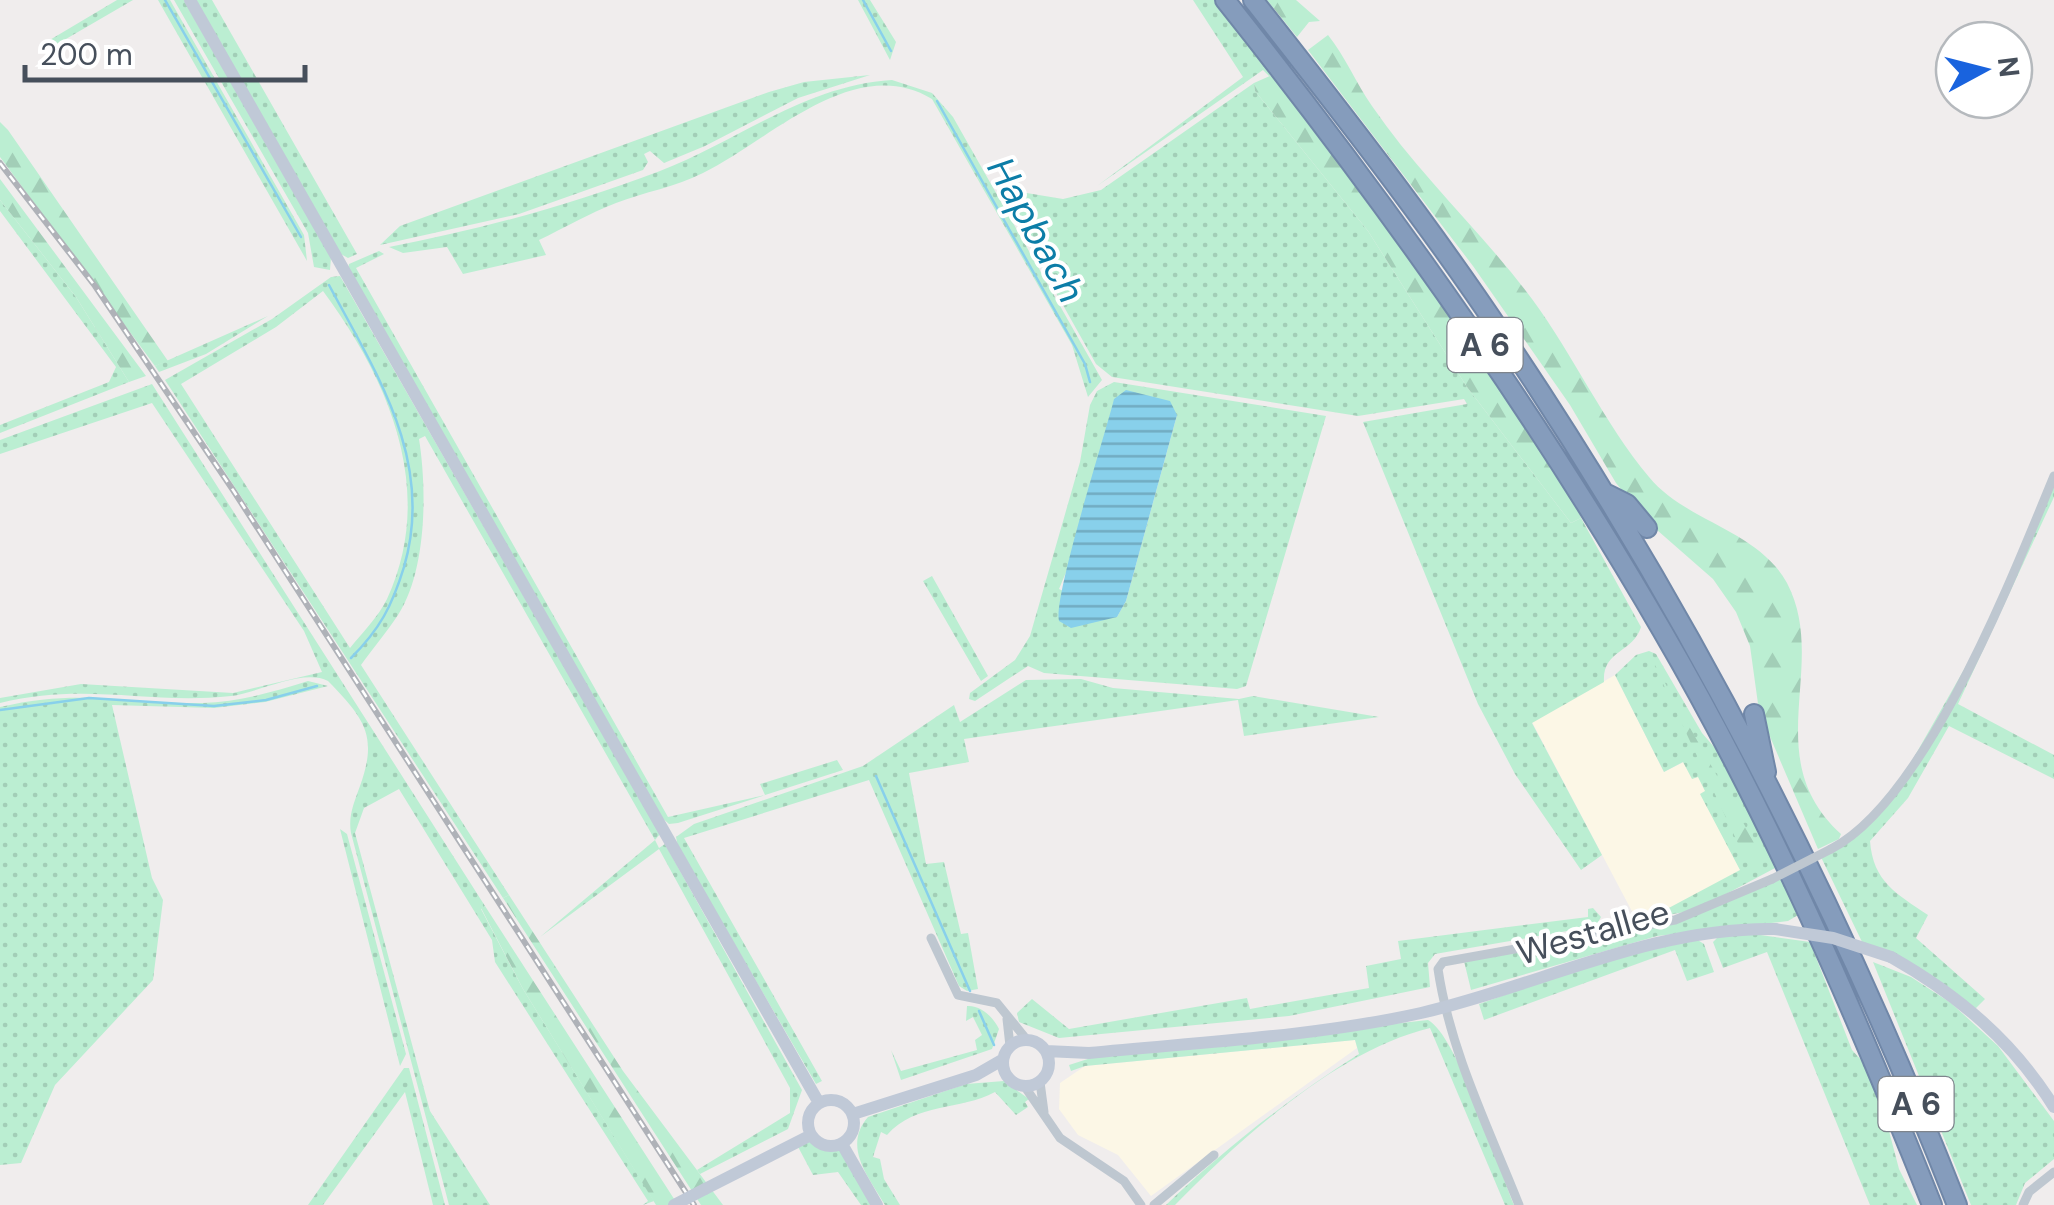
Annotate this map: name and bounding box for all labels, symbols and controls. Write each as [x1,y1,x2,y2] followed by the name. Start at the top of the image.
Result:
[25,20,305,82] scale bar
[1934,20,2034,120] north arrow
[40,35,133,74] text: 200 m
[1989,55,2028,79] text: N
[976,148,1096,312] water label: Hapbach
[1448,318,1522,372] road number: A 6
[1511,888,1675,976] street label: Westallee
[1878,1077,1954,1131] road number: A 6

